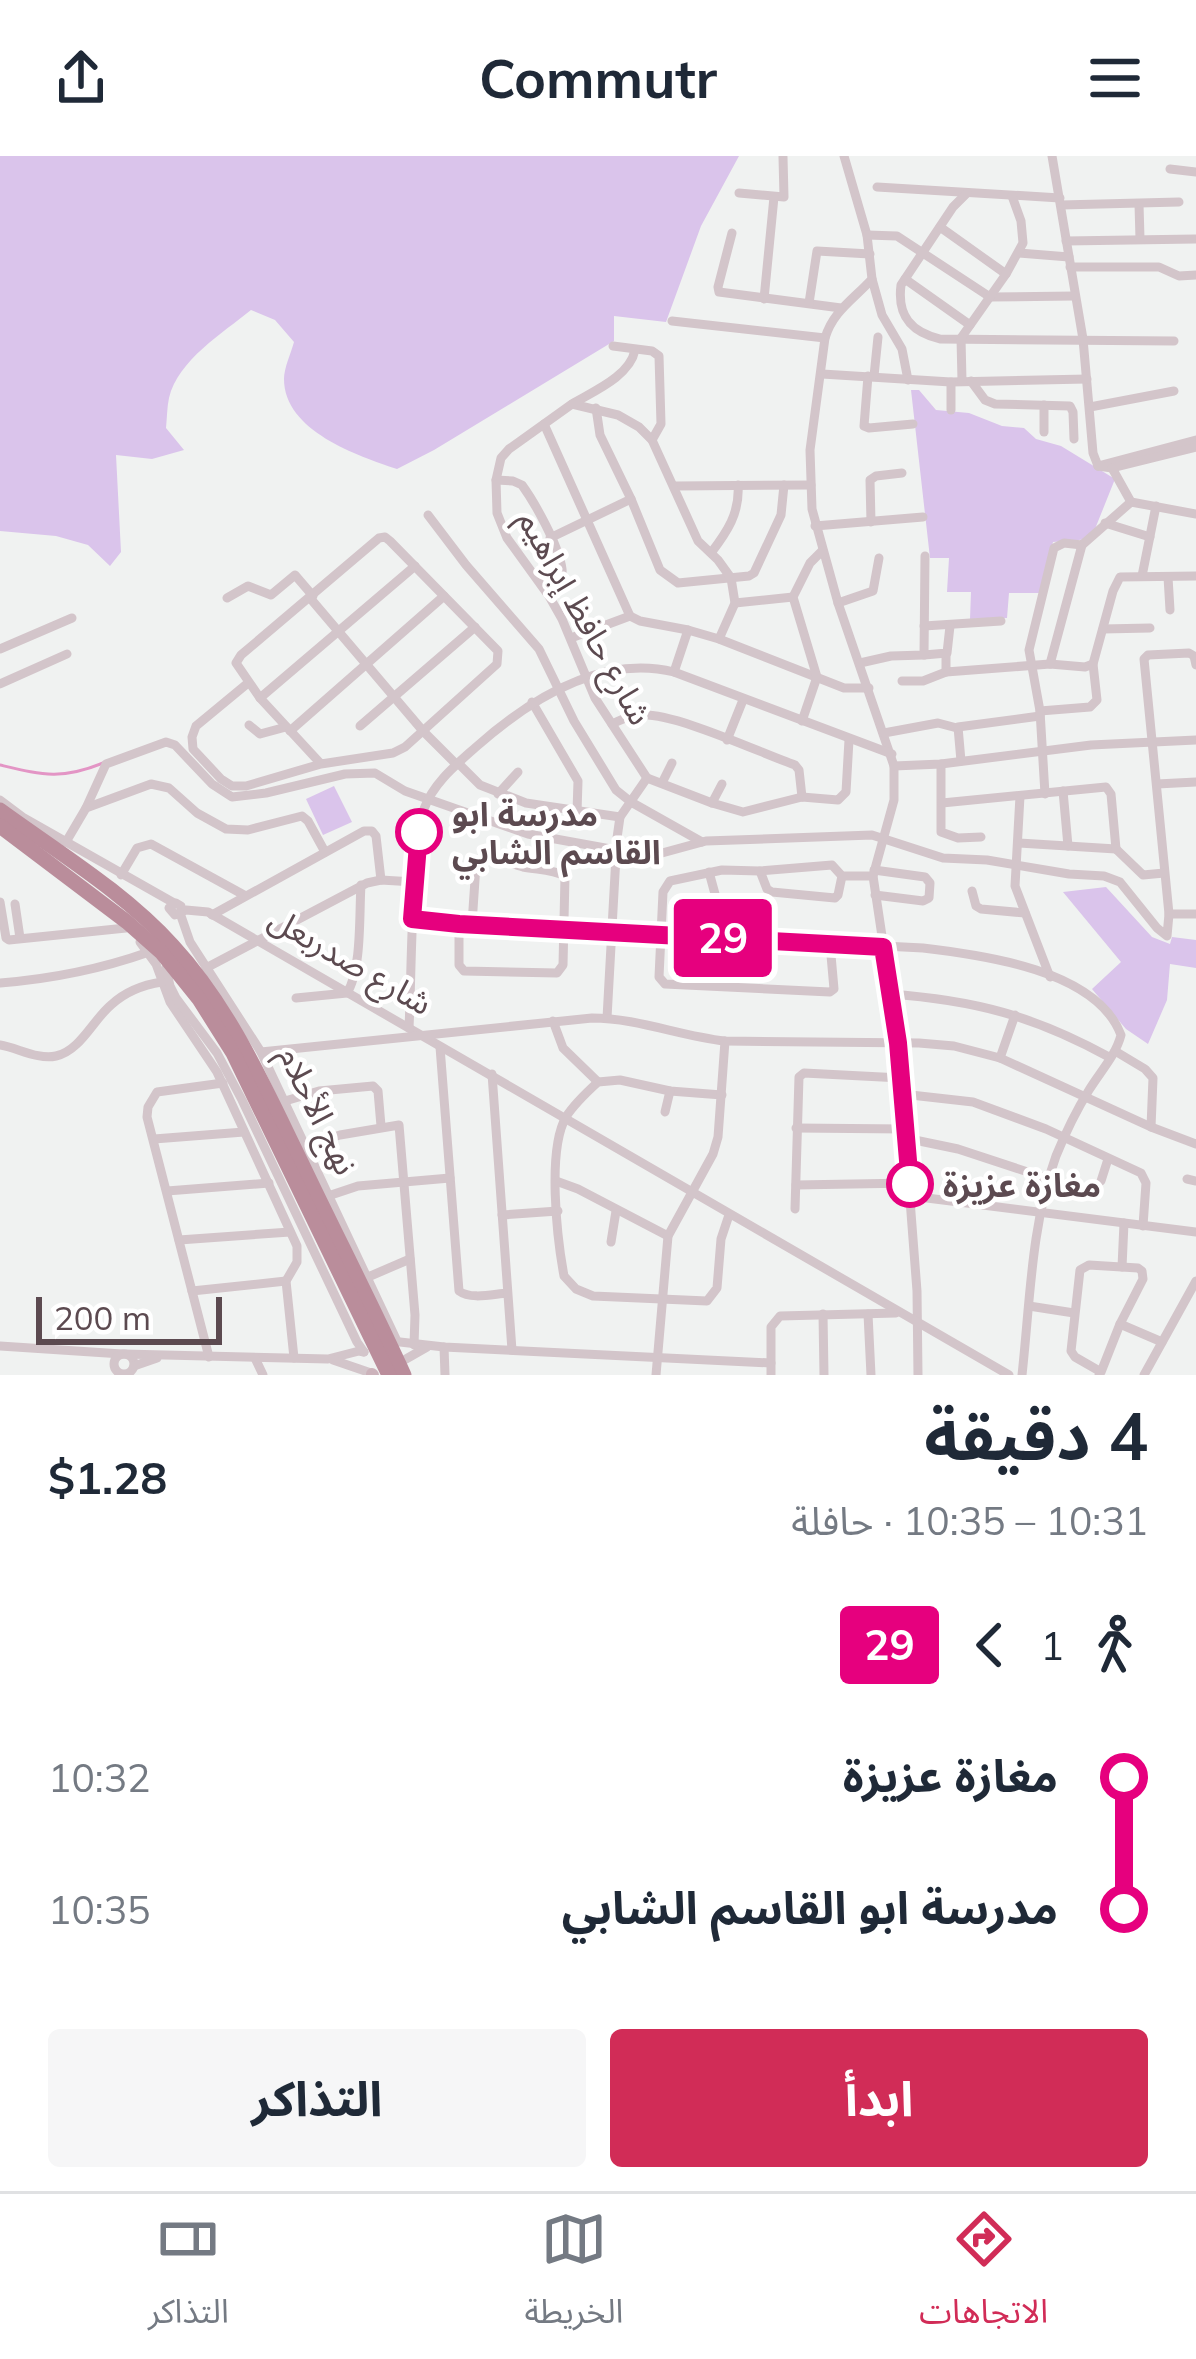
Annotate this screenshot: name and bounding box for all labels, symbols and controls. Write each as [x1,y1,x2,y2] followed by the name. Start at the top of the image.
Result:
[479,44,717,112] text: Commutr
[48,45,114,111] icon: share
[1082,45,1148,111] icon: menu
[505,502,662,734] street label: شارع حافظ إبراهيم
[452,793,661,879] place label: مدرسة ابو القاسم الشابي
[397,810,441,854] marker: مدرسة ابو القاسم الشابي
[260,897,440,1027] street label: شارع صدربعل
[669,899,777,977] line badge: 29
[698,911,748,964] text: 29
[266,1039,368,1183] street label: نهج الأحلام
[888,1162,932,1206] marker: مغازة عزيزة
[943,1164,1101,1205] place label: مغازة عزيزة
[36,1291,222,1344] scale bar
[54,1297,151,1338] text: 200 m
[924,1394,1148,1477] text: 4 دقيقة
[48,1449,167,1505] text: $1.28
[791,1496,1148,1545] text: 10:31 – 10:35 · حافلة
[957,1612,1023,1678] icon: back
[1082,1612,1148,1678] icon: walk
[864,1618,915,1671] text: 29
[1041,1621,1064,1670] text: 1
[843,1747,1058,1803] text: مغازة عزيزة
[48,1753,151,1802] text: 10:32
[562,1879,1058,1935] text: مدرسة ابو القاسم الشابي
[48,1885,151,1934] text: 10:35
[48,2029,586,2167] button: التذاكر
[610,2029,1148,2167] button: ابدأ
[148,2206,229,2347] tab: التذاكر
[525,2206,623,2347] tab: الخريطة
[919,2206,1048,2347] tab: الاتجاهات

